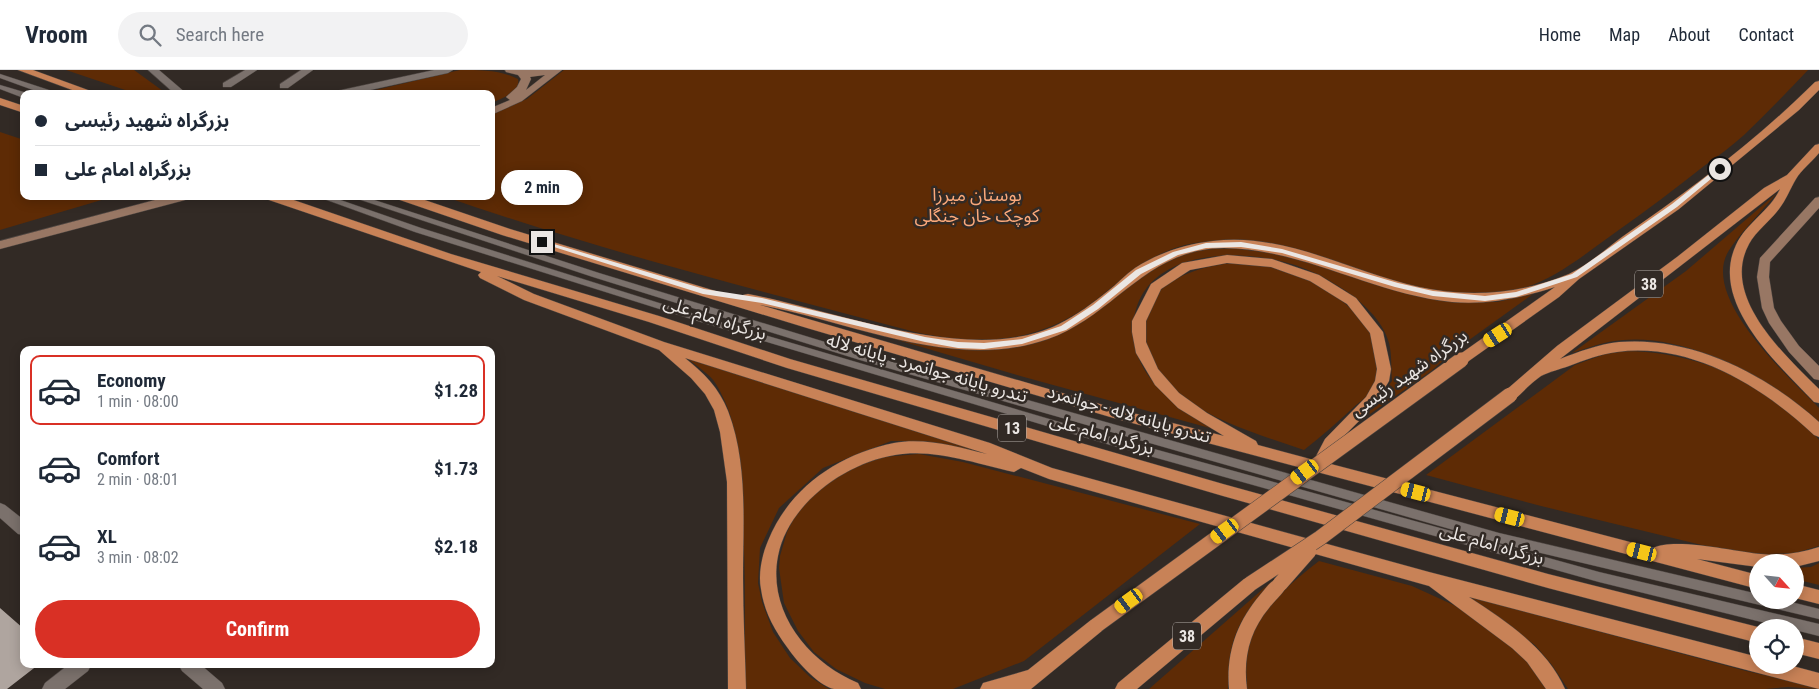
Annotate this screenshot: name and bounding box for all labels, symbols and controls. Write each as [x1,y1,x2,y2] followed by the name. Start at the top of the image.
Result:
[118,12,468,57] search box
[25,21,88,49] text: Vroom
[136,21,164,49] icon: search
[176,23,264,46] text: Search here
[1539,24,1581,45] text: Home
[1609,24,1640,45] text: Map
[1668,24,1710,45] text: About
[1738,24,1794,45] text: Contact
[65,109,229,132] text: بزرگراه شهید رئیسی
[65,158,191,181] text: بزرگراه امام علی
[1709,158,1731,180] route start
[501,170,583,204] callout: 2 min
[524,178,560,197] text: 2 min
[914,184,1040,227] park label: بوستان میرزا کوچک خان جنگلی
[531,231,553,253] route end
[1635,270,1663,298] road number: 38
[660,291,769,348] street label: بزرگراه امام علی
[1481,321,1514,349] car
[1346,325,1472,421] street label: بزرگراه شهید رئیسی
[824,329,1030,407] street label: تندرو پایانه جوانمرد - پایانه لاله
[37,368,82,413] icon: car
[97,369,166,392] text: Economy
[434,379,478,402] text: $1.28
[1045,380,1213,448] street label: تندرو پایانه لاله - جوانمرد
[97,392,179,411] text: 1 min · 08:00
[1047,409,1157,462] street label: بزرگراه امام علی
[998,414,1026,442] road number: 13
[37,446,82,491] icon: car
[97,447,160,470] text: Comfort
[434,457,478,480] text: $1.73
[1288,457,1321,487] car
[97,470,179,489] text: 2 min · 08:01
[1399,481,1432,503] car
[1493,506,1526,528] car
[1208,516,1241,546] car
[1437,519,1547,572] street label: بزرگراه امام علی
[37,524,82,569] icon: car
[97,525,117,548] text: XL
[434,535,478,558] text: $2.18
[1625,541,1658,563] car
[97,548,179,567] text: 3 min · 08:02
[1749,554,1804,609] north arrow
[1749,554,1804,674] map controls
[1112,586,1145,616] car
[35,600,480,658] button: Confirm
[1749,619,1804,674] button: locate
[1173,622,1201,650] road number: 38

